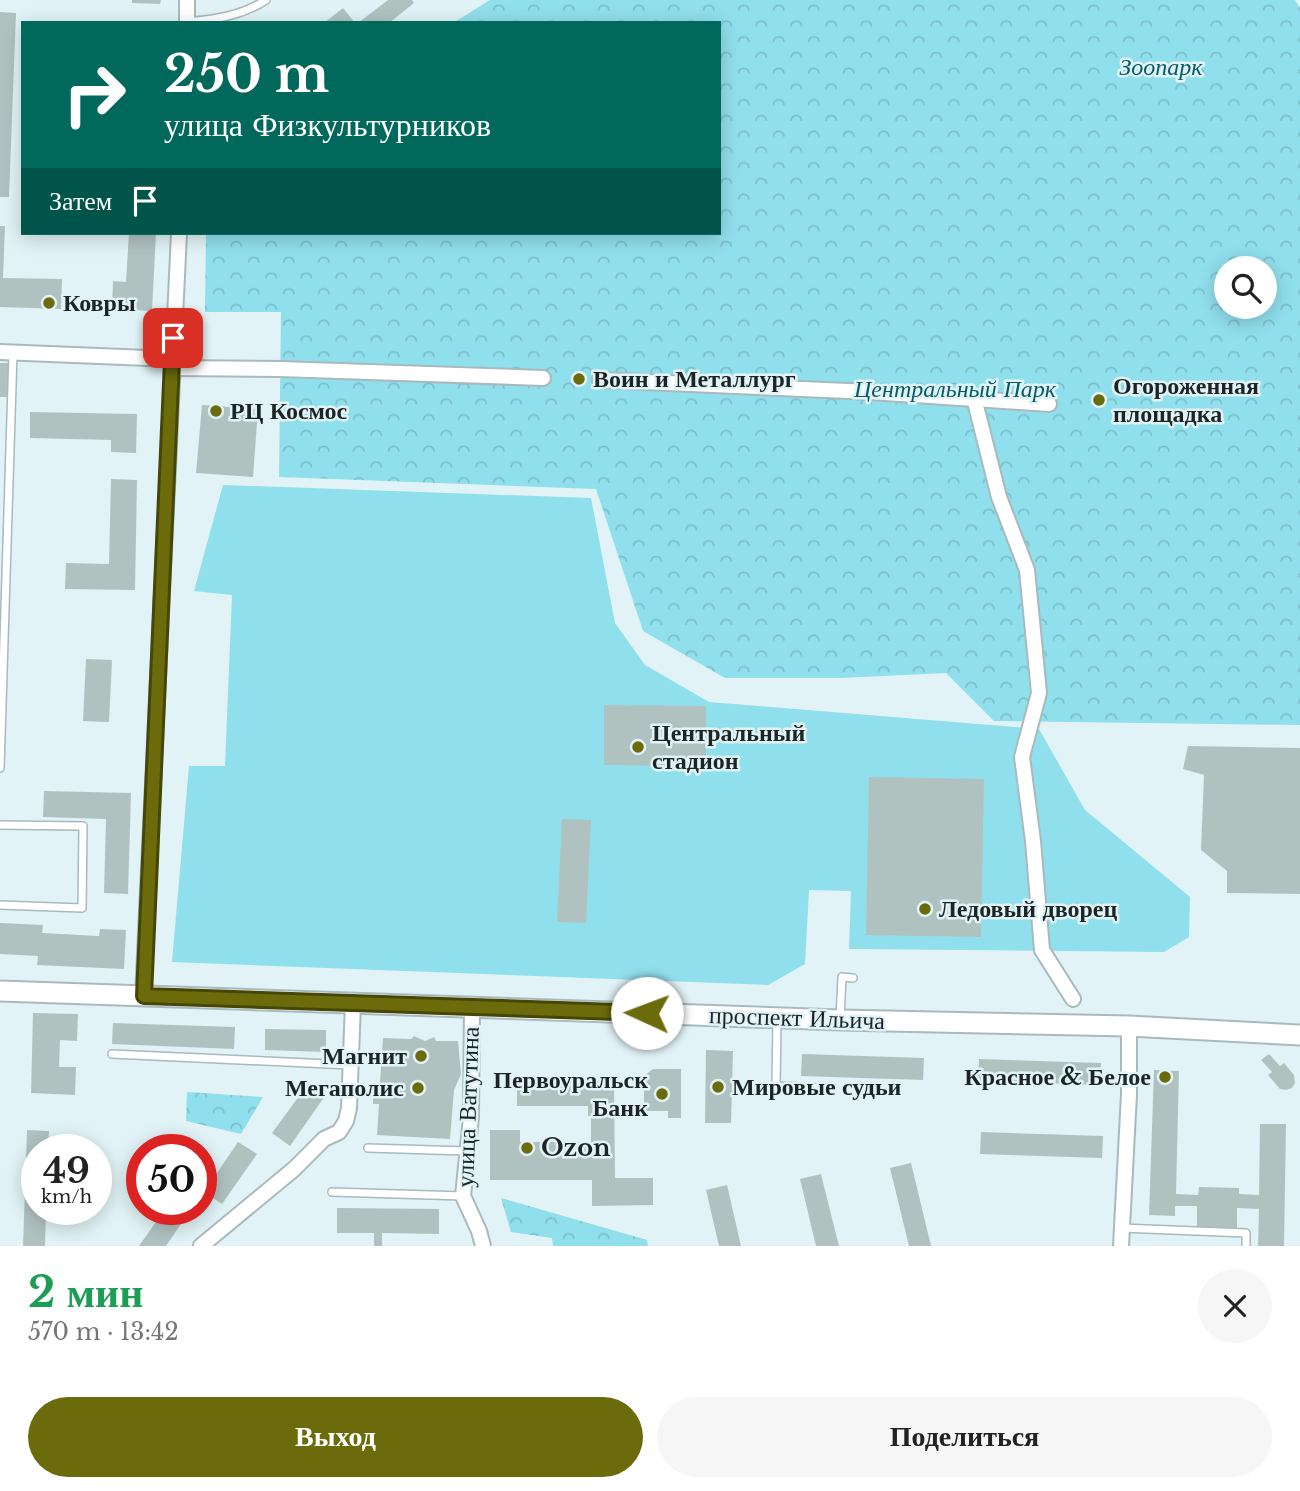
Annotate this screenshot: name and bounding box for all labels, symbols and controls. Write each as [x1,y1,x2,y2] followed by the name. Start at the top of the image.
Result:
[164,44,329,105] text: 250 m
[49,49,140,140] icon: right
[1119,52,1203,81] park label: Зоопарк
[164,105,491,145] text: улица Физкультурников
[126,182,164,220] icon: arrive
[49,185,112,217] text: Затем
[1214,256,1277,319] map controls
[1214,256,1277,319] button: search
[63,288,136,317] place label: Ковры
[41,295,57,311] marker: Ковры
[143,308,203,368] pin
[154,319,192,357] icon: arrive
[593,364,796,393] place label: Воин и Металлург
[571,371,587,387] marker: Воин и Металлург
[1113,371,1259,428] place label: Огороженная площадка
[853,374,1057,403] park label: Центральный Парк
[1091,392,1107,408] marker: Огороженная площадка
[230,396,348,425] place label: РЦ Космос
[208,403,224,419] marker: РЦ Космос
[652,718,806,775] place label: Центральный стадион
[630,739,646,755] marker: Центральный стадион
[939,894,1117,923] place label: Ледовый дворец
[917,901,933,917] marker: Ледовый дворец
[610,976,684,1050] position arrow
[708,1000,886,1035] street label: проспект Ильича
[450,1026,485,1188] street label: улица Ватутина
[322,1041,407,1070] place label: Магнит
[413,1048,429,1064] marker: Магнит
[964,1062,1151,1091] place label: Красное & Белое
[493,1065,648,1122] place label: Первоуральск Банк
[1157,1069,1173,1085] marker: Красное & Белое
[732,1072,902,1101] place label: Мировые судьи
[285,1073,404,1102] place label: Мегаполис
[710,1079,726,1095] marker: Мировые судьи
[410,1080,426,1096] marker: Мегаполис
[654,1086,670,1102] marker: Первоуральск Банк
[541,1133,611,1162] place label: Ozon
[126,1134,217,1225] speed limit sign: 50
[519,1140,535,1156] marker: Ozon
[43,1149,90,1192] text: 49
[41,1186,92,1208] text: km/h
[28,1266,144,1318] text: 2 мин
[1198,1269,1272,1343] button: close
[28,1318,179,1346] text: 570 m · 13:42
[28,1397,643,1477] button: Выход
[657,1397,1272,1477] button: Поделиться

